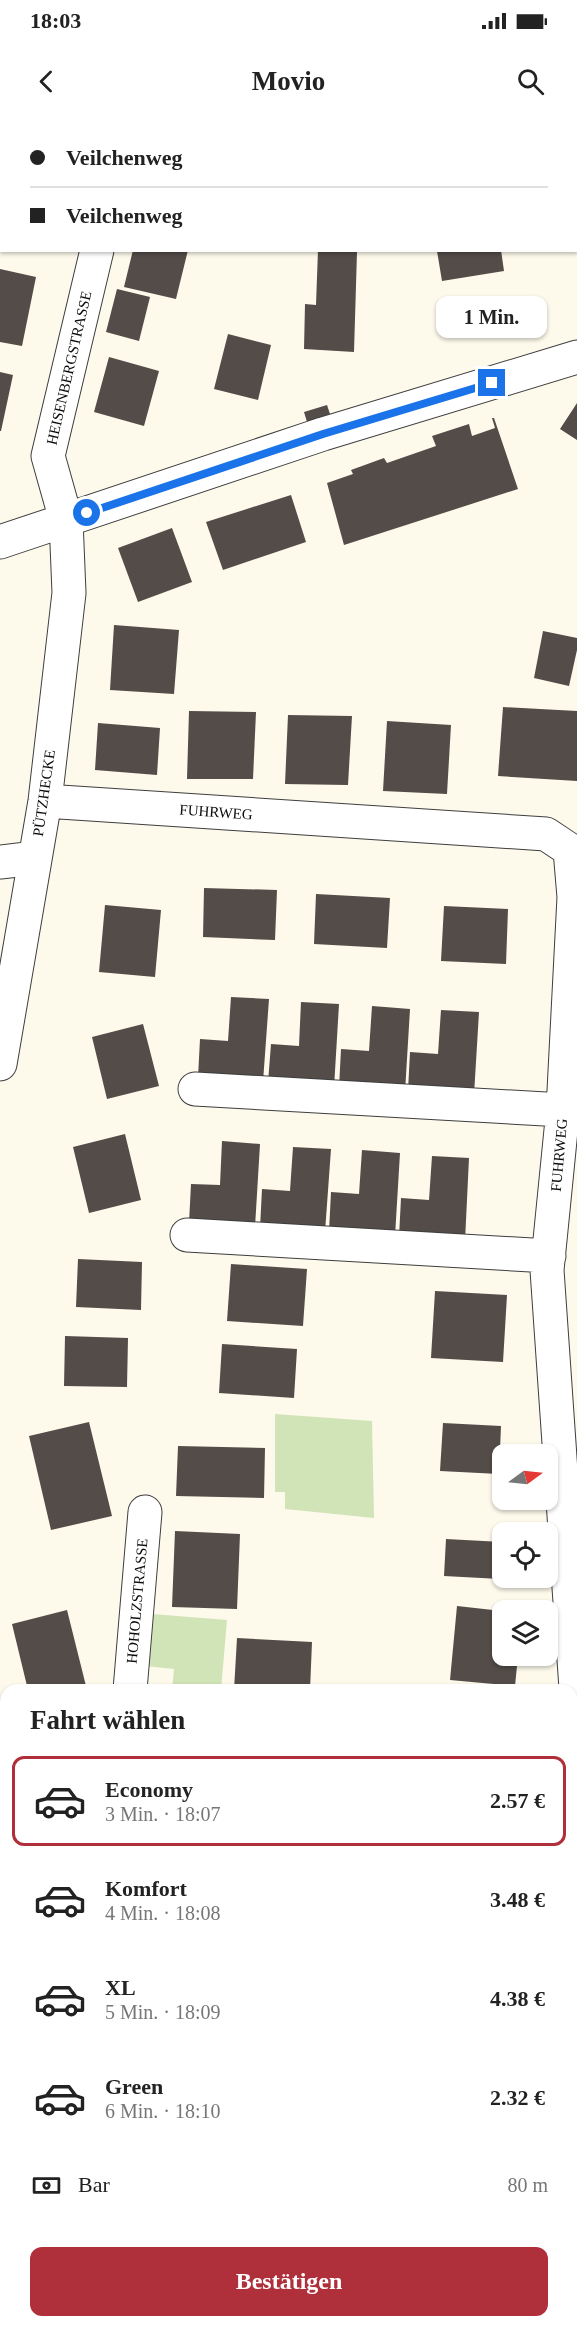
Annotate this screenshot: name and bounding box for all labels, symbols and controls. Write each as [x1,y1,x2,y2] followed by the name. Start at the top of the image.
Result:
[30,8,81,33] text: 18:03
[30,65,63,98] icon: back
[514,65,547,98] icon: search
[252,66,325,96] text: Movio
[66,145,183,170] text: Veilchenweg
[66,203,183,228] text: Veilchenweg
[43,289,95,447] street label: HEISENBERGSTRASSE
[436,296,548,338] callout: 1 Min.
[464,306,519,328] text: 1 Min.
[478,369,505,396] route end
[73,499,100,526] route start
[30,749,58,837] street label: PÜTZHECKE
[179,801,253,823] street label: FUHRWEG
[548,1118,570,1192] street label: FUHRWEG
[492,1444,558,1510] north arrow
[492,1444,558,1666] map controls
[492,1522,558,1588] button: locate
[124,1538,150,1664] street label: HOHOLZSTRASSE
[492,1600,558,1666] button: layers
[30,1705,185,1735] text: Fahrt wählen
[33,1774,87,1828] icon: car
[105,1777,193,1802] text: Economy
[490,1788,545,1813] text: 2.57 €
[105,1803,221,1825] text: 3 Min. · 18:07
[33,1873,87,1927] icon: car
[105,1876,187,1901] text: Komfort
[490,1887,545,1912] text: 3.48 €
[105,1902,221,1924] text: 4 Min. · 18:08
[33,1972,87,2026] icon: car
[105,1975,136,2000] text: XL
[490,1986,545,2011] text: 4.38 €
[105,2001,221,2023] text: 5 Min. · 18:09
[33,2071,87,2125] icon: car
[105,2074,163,2099] text: Green
[490,2085,545,2110] text: 2.32 €
[105,2100,221,2122] text: 6 Min. · 18:10
[30,2169,63,2202] icon: cash
[78,2172,110,2197] text: Bar
[507,2174,548,2196] text: 80 m
[30,2247,548,2316] button: Bestätigen

